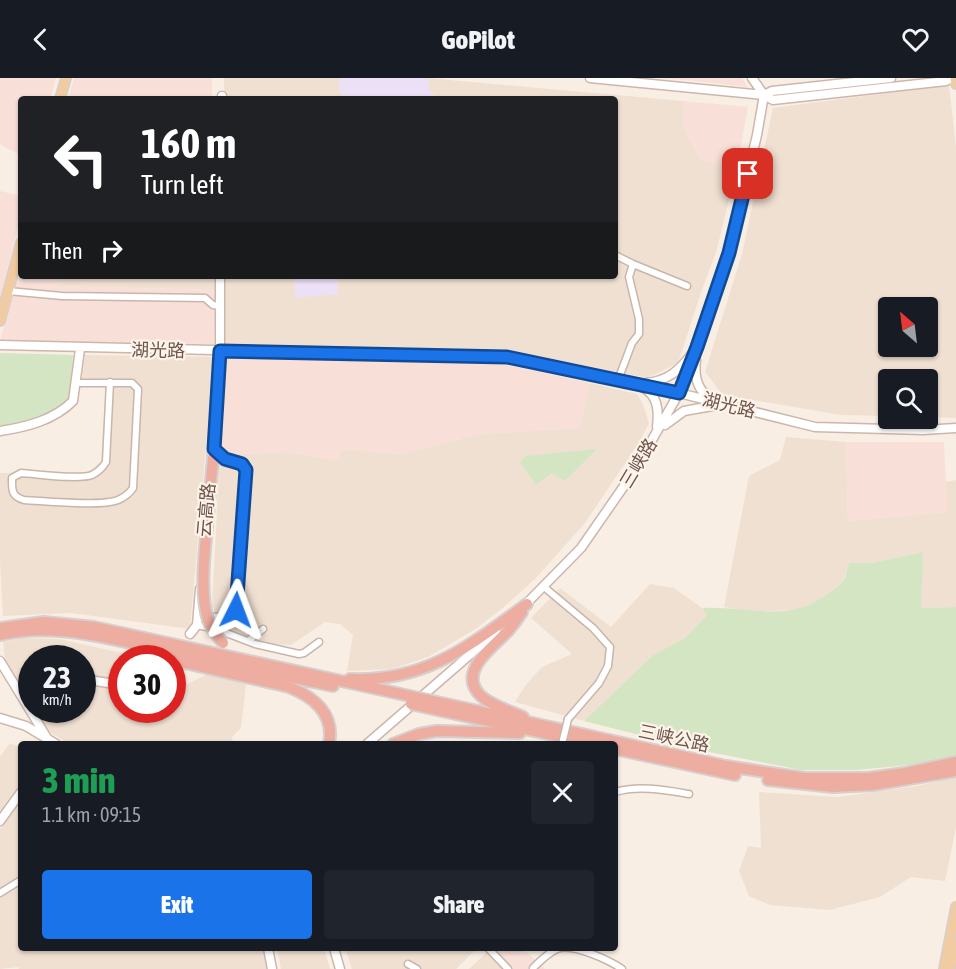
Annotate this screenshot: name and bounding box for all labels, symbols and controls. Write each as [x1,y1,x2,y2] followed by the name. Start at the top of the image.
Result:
[24,23,57,56] icon: back
[899,23,932,56] icon: heart
[441,24,515,55] text: GoPilot
[141,119,236,167] text: 160 m
[42,120,120,198] icon: left
[722,148,773,199] pin
[731,157,764,190] icon: arrive
[141,169,224,200] text: Turn left
[95,234,128,267] icon: right
[42,238,83,264] text: Then
[878,297,938,357] north arrow
[878,297,938,429] map controls
[131,339,185,361] street label: 湖光路
[878,369,938,429] button: search
[700,388,758,422] street label: 湖光路
[615,434,661,492] street label: 三峡路
[193,482,219,538] street label: 云高路
[204,578,268,642] position arrow
[108,645,186,723] speed limit sign: 30
[43,660,71,694] text: 23
[42,691,72,708] text: km/h
[637,720,711,756] street label: 三峡公路
[42,759,116,801] text: 3 min
[531,761,594,824] button: close
[42,803,141,826] text: 1.1 km · 09:15
[42,870,312,939] button: Exit
[324,870,594,939] button: Share

